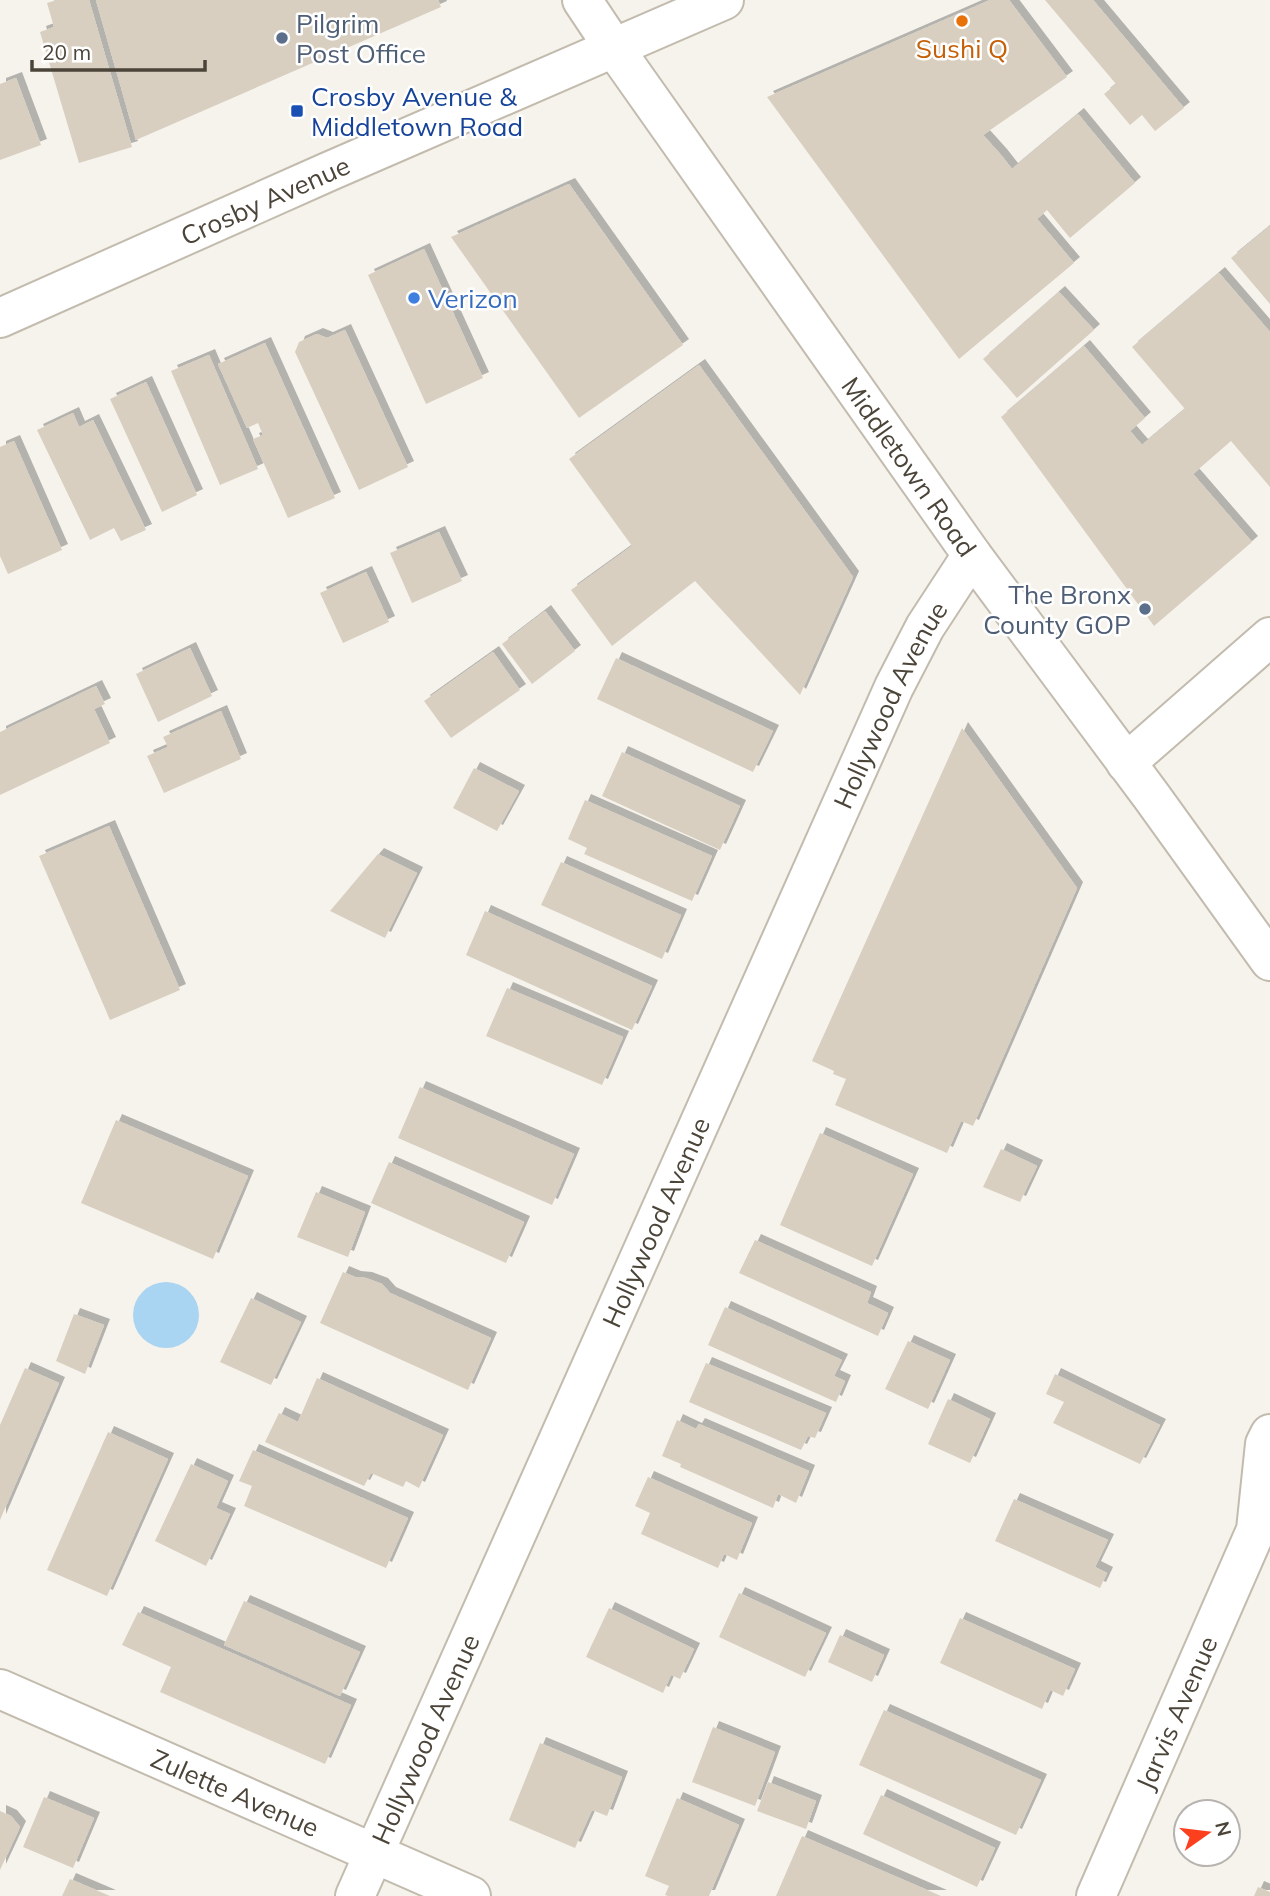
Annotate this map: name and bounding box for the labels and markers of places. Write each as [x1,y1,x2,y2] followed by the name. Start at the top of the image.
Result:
[296,7,426,70] place label: Pilgrim Post Office
[954,13,970,29] marker: Sushi Q
[274,30,290,46] marker: Pilgrim Post Office
[916,32,1008,65] place label: Sushi Q
[311,80,523,143] place label: Crosby Avenue & Middletown Road
[289,103,305,119] marker: Crosby Avenue & Middletown Road
[428,282,518,315] place label: Verizon
[406,290,422,306] marker: Verizon
[983,578,1131,641] place label: The Bronx County GOP
[1137,601,1153,617] marker: The Bronx County GOP

